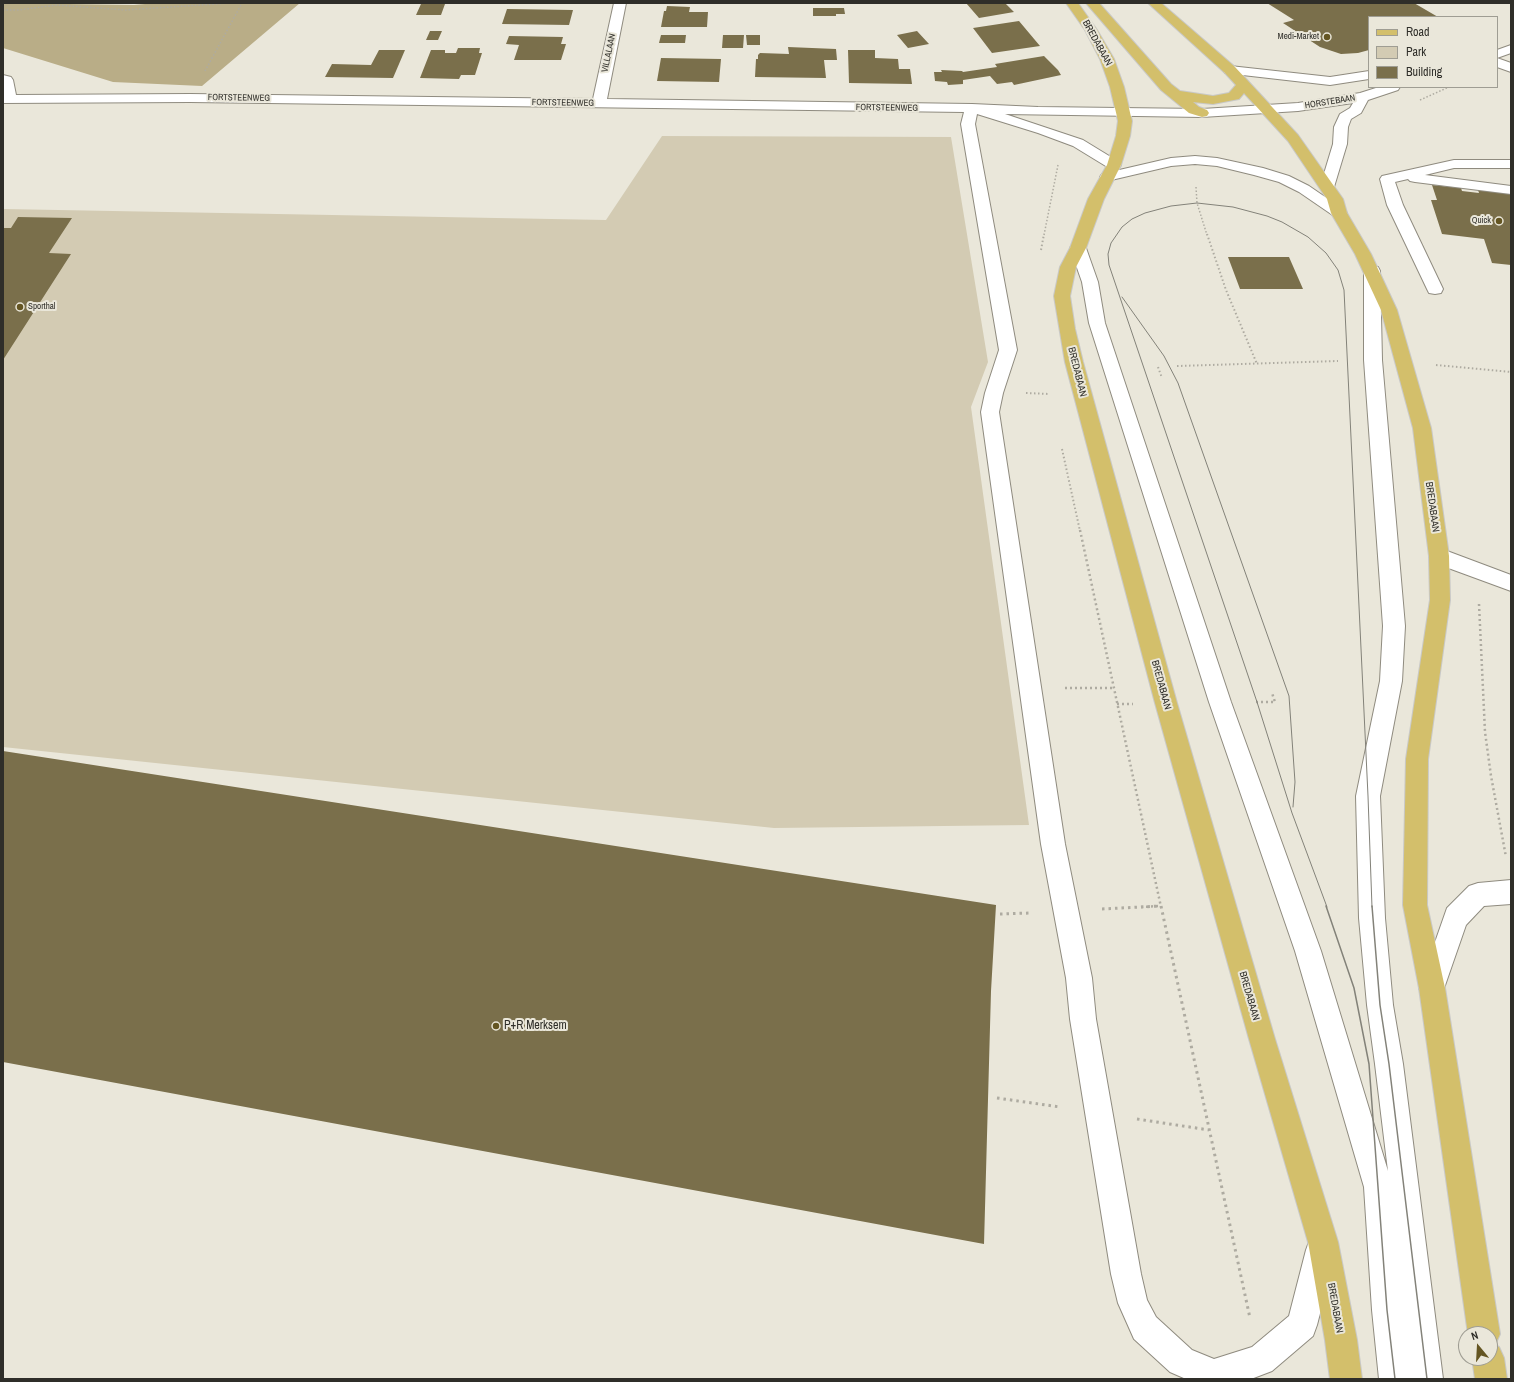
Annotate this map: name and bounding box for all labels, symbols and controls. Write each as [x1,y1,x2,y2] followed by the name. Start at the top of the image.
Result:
[1368,16,1498,88] legend
[1079,18,1115,68] street label: BREDABAAN
[1406,24,1430,40] text: Road
[1278,32,1319,42] place label: Medi-Market
[1322,32,1332,42] marker: Medi-Market
[600,33,618,73] street label: VILLALAAN
[1406,44,1426,60] text: Park
[1406,64,1442,80] text: Building
[208,92,270,104] street label: FORTSTEENWEG
[1304,93,1356,111] street label: HORSTEBAAN
[532,97,594,109] street label: FORTSTEENWEG
[856,102,918,114] street label: FORTSTEENWEG
[1472,216,1491,226] place label: Quick
[1494,216,1504,226] marker: Quick
[15,302,25,312] marker: Sporthal
[28,302,55,312] place label: Sporthal
[1065,346,1089,398] street label: BREDABAAN
[1423,481,1441,533] street label: BREDABAAN
[1149,659,1173,711] street label: BREDABAAN
[1236,970,1262,1022] street label: BREDABAAN
[504,1019,567,1033] place label: P+R Merksem
[491,1021,501,1031] marker: P+R Merksem
[1325,1282,1345,1334] street label: BREDABAAN
[1458,1326,1498,1366] north arrow
[1469,1328,1480,1343] text: N

